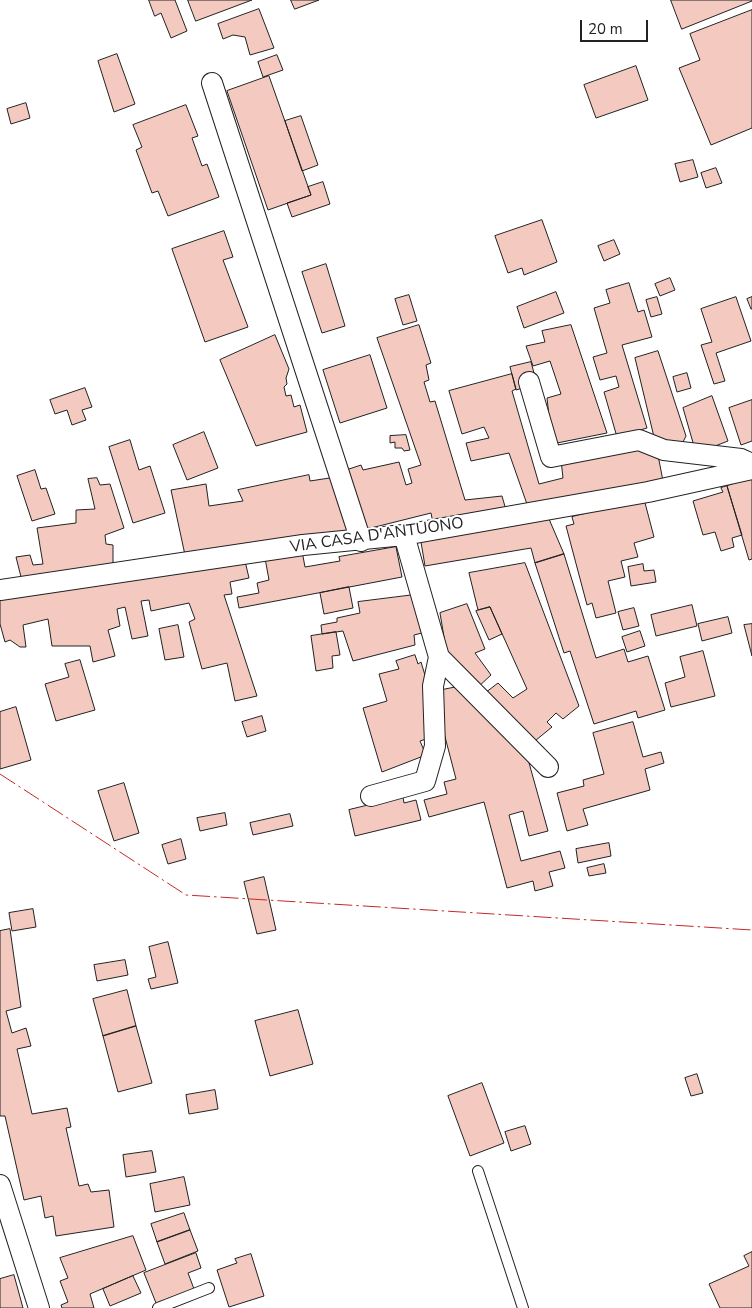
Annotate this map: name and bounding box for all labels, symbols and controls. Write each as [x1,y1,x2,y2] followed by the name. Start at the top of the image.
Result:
[582,10,650,42] scale bar
[588,19,623,39] text: 20 m
[289,514,465,558] street label: VIA CASA D'ANTUONO

